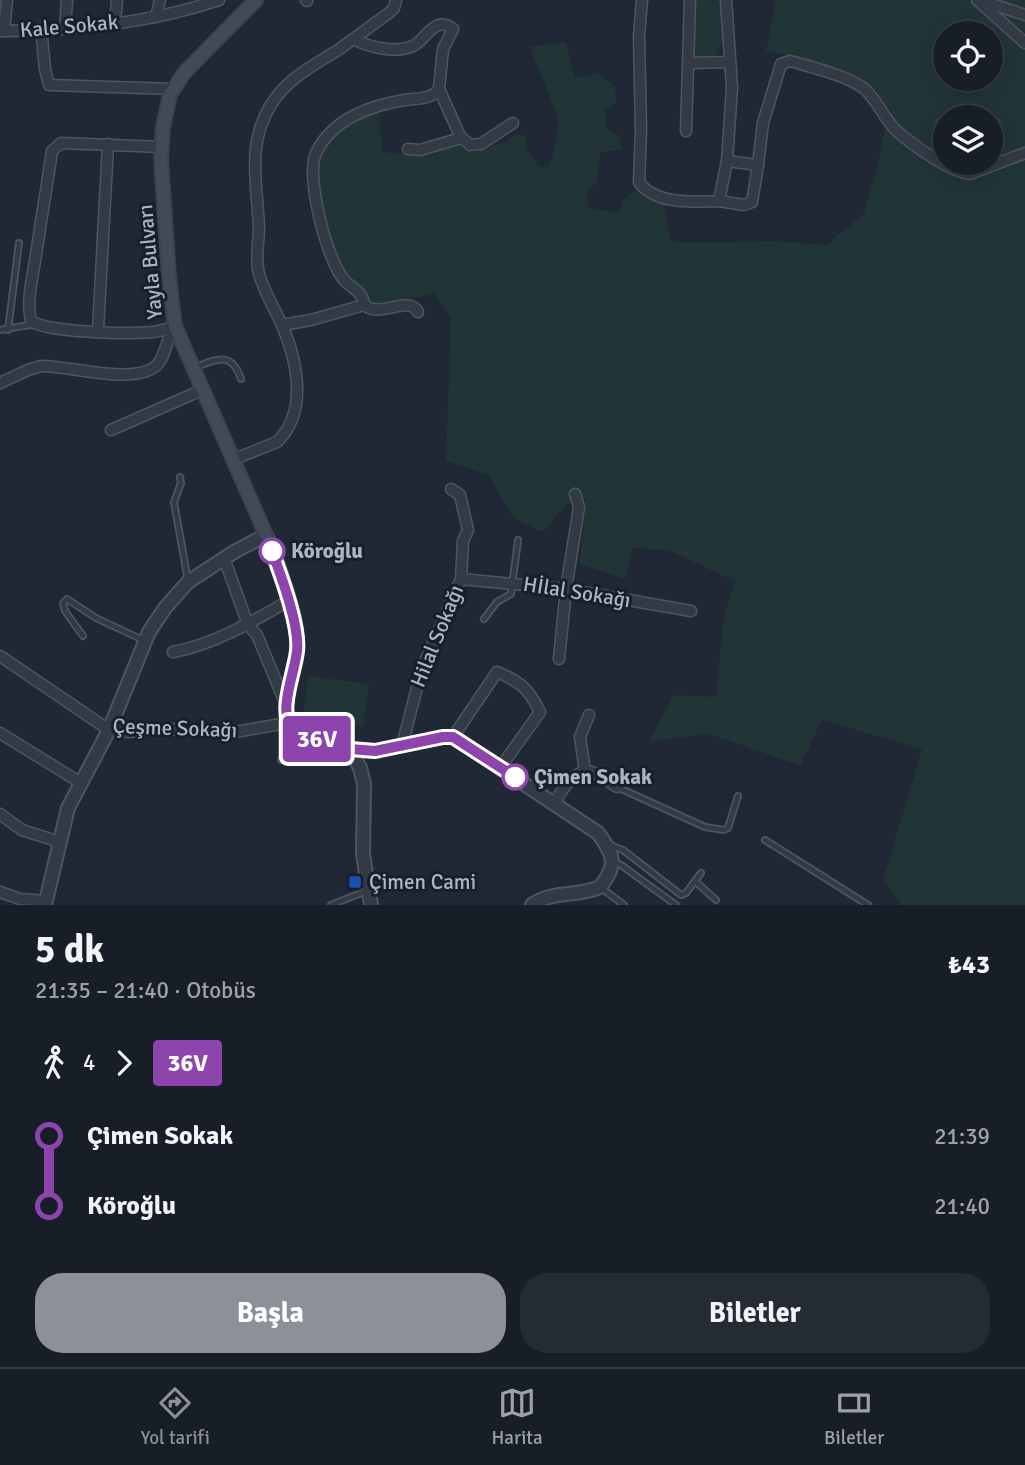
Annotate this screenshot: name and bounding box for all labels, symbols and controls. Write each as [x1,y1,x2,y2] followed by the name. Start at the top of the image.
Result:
[19,9,120,43] street label: Kale Sokak
[933,21,1003,175] map controls
[933,21,1003,91] button: locate
[933,105,1003,175] button: layers
[132,203,168,321] street label: Yayla Bulvarı
[259,538,285,564] marker: Köroğlu
[291,538,363,564] place label: Köroğlu
[521,571,633,613] street label: Hİlal Sokağı
[405,581,469,691] street label: Hilal Sokağı
[112,713,238,743] street label: Çeşme Sokağı
[277,716,357,762] line badge: 36V
[297,724,337,754] text: 36V
[502,764,528,790] marker: Çimen Sokak
[534,764,652,790] place label: Çimen Sokak
[369,869,476,895] place label: Çimen Cami
[347,874,363,890] marker: Çimen Cami
[35,926,104,973] text: 5 dk
[948,949,990,981] text: ₺43
[35,976,256,1005] text: 21:35 – 21:40 · Otobüs
[35,1044,73,1082] icon: walk
[105,1044,143,1082] icon: forward
[83,1048,95,1077] text: 4
[167,1048,208,1078] text: 36V
[87,1120,233,1152] text: Çimen Sokak
[934,1122,990,1151] text: 21:39
[87,1190,176,1222] text: Köroğlu
[934,1192,990,1221] text: 21:40
[35,1273,506,1353] button: Başla
[520,1273,990,1353] button: Biletler
[141,1384,210,1450] tab: Yol tarifi
[491,1384,543,1450] tab: Harita
[824,1384,884,1450] tab: Biletler

